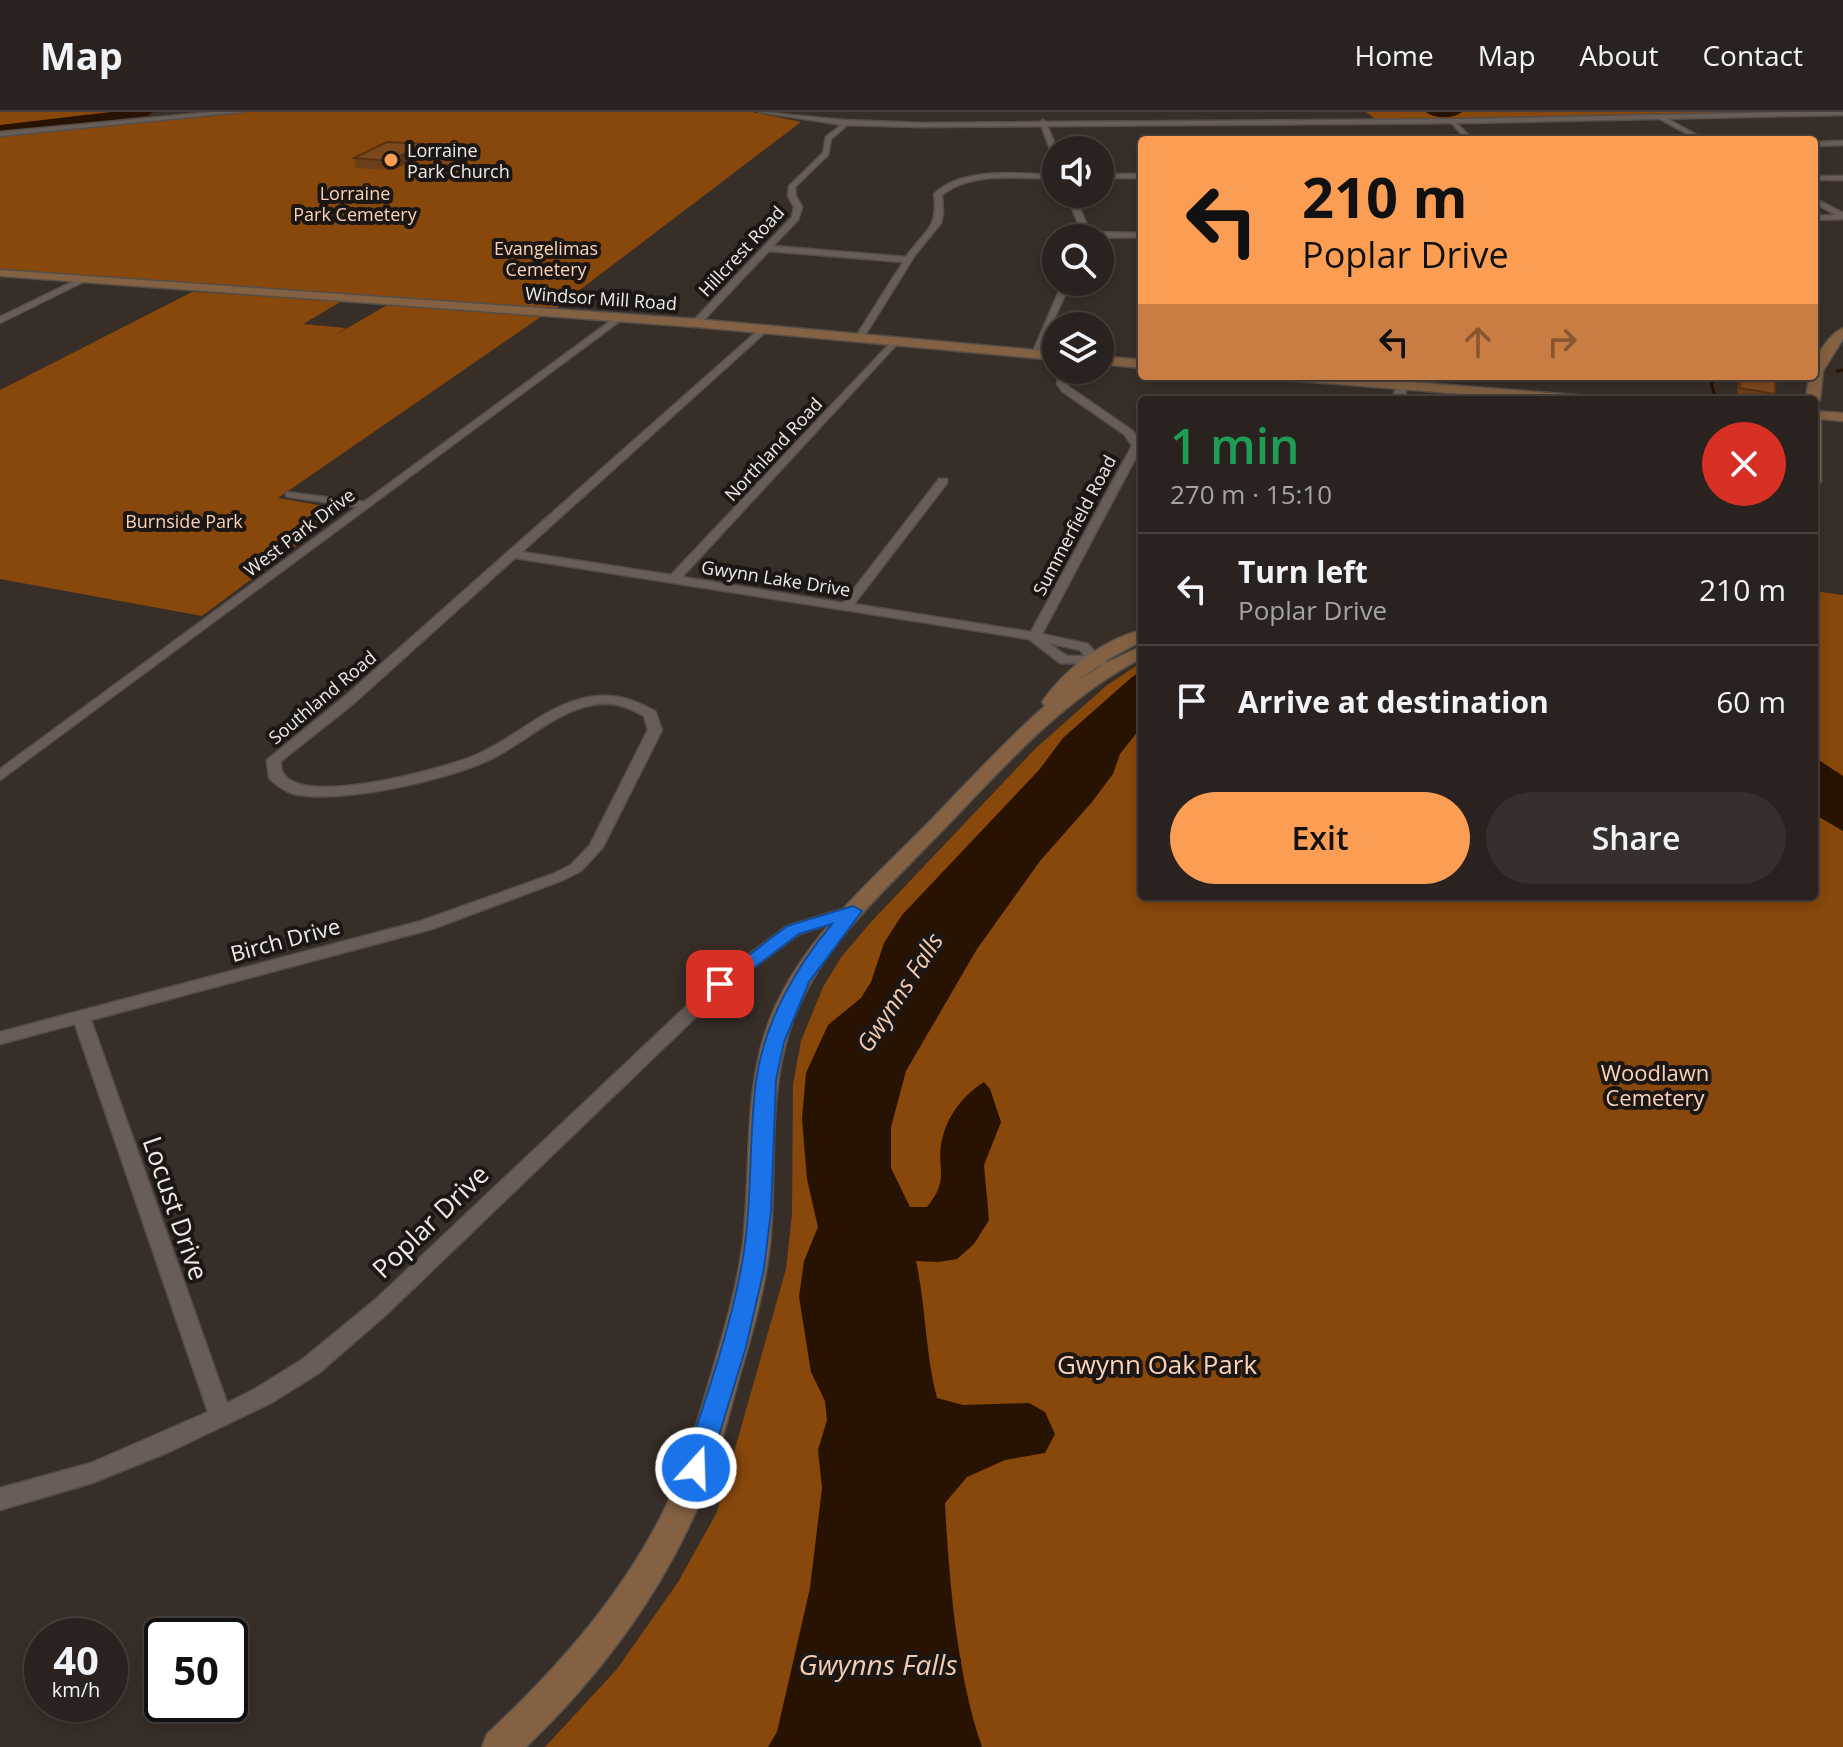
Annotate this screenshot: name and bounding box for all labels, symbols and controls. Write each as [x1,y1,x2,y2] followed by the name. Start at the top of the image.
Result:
[40,29,123,81] text: Map
[1355,36,1434,74] text: Home
[1478,36,1536,74] text: Map
[1580,36,1658,74] text: About
[1702,36,1803,74] text: Contact
[1042,136,1114,384] map controls
[1042,136,1114,208] button: sound
[407,138,510,183] place label: Lorraine Park Church
[382,151,400,169] marker: Lorraine Park Church
[1302,158,1468,234] text: 210 m
[1170,168,1274,272] icon: left
[293,181,418,226] park label: Lorraine Park Cemetery
[693,201,789,301] street label: Hillcrest Road
[1042,224,1114,296] button: search
[1302,230,1509,279] text: Poplar Drive
[494,236,598,281] park label: Evangelimas Cemetery
[524,281,678,315] street label: Windsor Mill Road
[1042,312,1114,384] button: layers
[1372,320,1416,364] icon: left
[1456,320,1500,364] icon: ahead
[1540,320,1584,364] icon: right
[719,392,827,506] street label: Northland Road
[1170,413,1300,478] text: 1 min
[1702,422,1786,506] button: close
[1027,451,1121,599] street label: Summerfield Road
[1170,476,1332,512] text: 270 m · 15:10
[239,482,359,582] street label: West Park Drive
[125,509,243,533] park label: Burnside Park
[1238,551,1368,592] text: Turn left
[700,554,852,602] street label: Gwynn Lake Drive
[1170,567,1214,611] icon: left
[1699,569,1786,610] text: 210 m
[1238,592,1387,628] text: Poplar Drive
[263,645,381,749] street label: Southland Road
[1170,679,1214,723] icon: arrive
[1238,681,1549,722] text: Arrive at destination
[1716,681,1786,722] text: 60 m
[1170,792,1470,884] button: Exit
[1486,792,1786,884] button: Share
[227,910,343,968] street label: Birch Drive
[848,926,950,1058] water label: Gwynns Falls
[686,950,754,1018] pin
[698,962,742,1006] icon: arrive
[1601,1057,1709,1112] park label: Woodlawn Cemetery
[135,1131,217,1285] street label: Locust Drive
[364,1156,496,1286] street label: Poplar Drive
[1057,1346,1257,1382] park label: Gwynn Oak Park
[654,1426,738,1510] position arrow
[144,1618,248,1722] speed limit sign: 50
[53,1632,99,1687] text: 40
[799,1645,958,1683] water label: Gwynns Falls
[52,1676,100,1703] text: km/h

